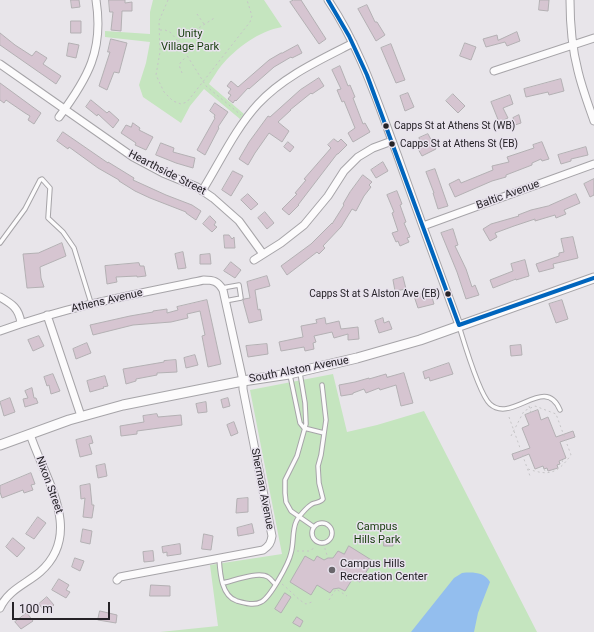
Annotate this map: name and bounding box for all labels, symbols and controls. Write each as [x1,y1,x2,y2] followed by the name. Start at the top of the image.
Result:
[161,27,219,53] park label: Unity Village Park
[394,120,515,132] place label: Capps St at Athens St (WB)
[381,121,391,131] marker: Capps St at Athens St (WB)
[400,138,518,150] place label: Capps St at Athens St (EB)
[387,139,397,149] marker: Capps St at Athens St (EB)
[126,148,208,198] street label: Hearthside Street
[475,177,541,213] street label: Baltic Avenue
[70,286,144,316] street label: Athens Avenue
[309,288,440,300] place label: Capps St at S Alston Ave (EB)
[443,289,453,299] marker: Capps St at S Alston Ave (EB)
[248,354,350,386] street label: South Alston Avenue
[248,447,276,531] street label: Sherman Avenue
[33,455,65,515] street label: Nixon Street
[354,520,400,546] park label: Campus Hills Park
[340,557,427,583] place label: Campus Hills Recreation Center
[327,565,337,575] marker: Campus Hills Recreation Center
[14,594,112,620] scale bar
[19,602,53,616] text: 100 m

